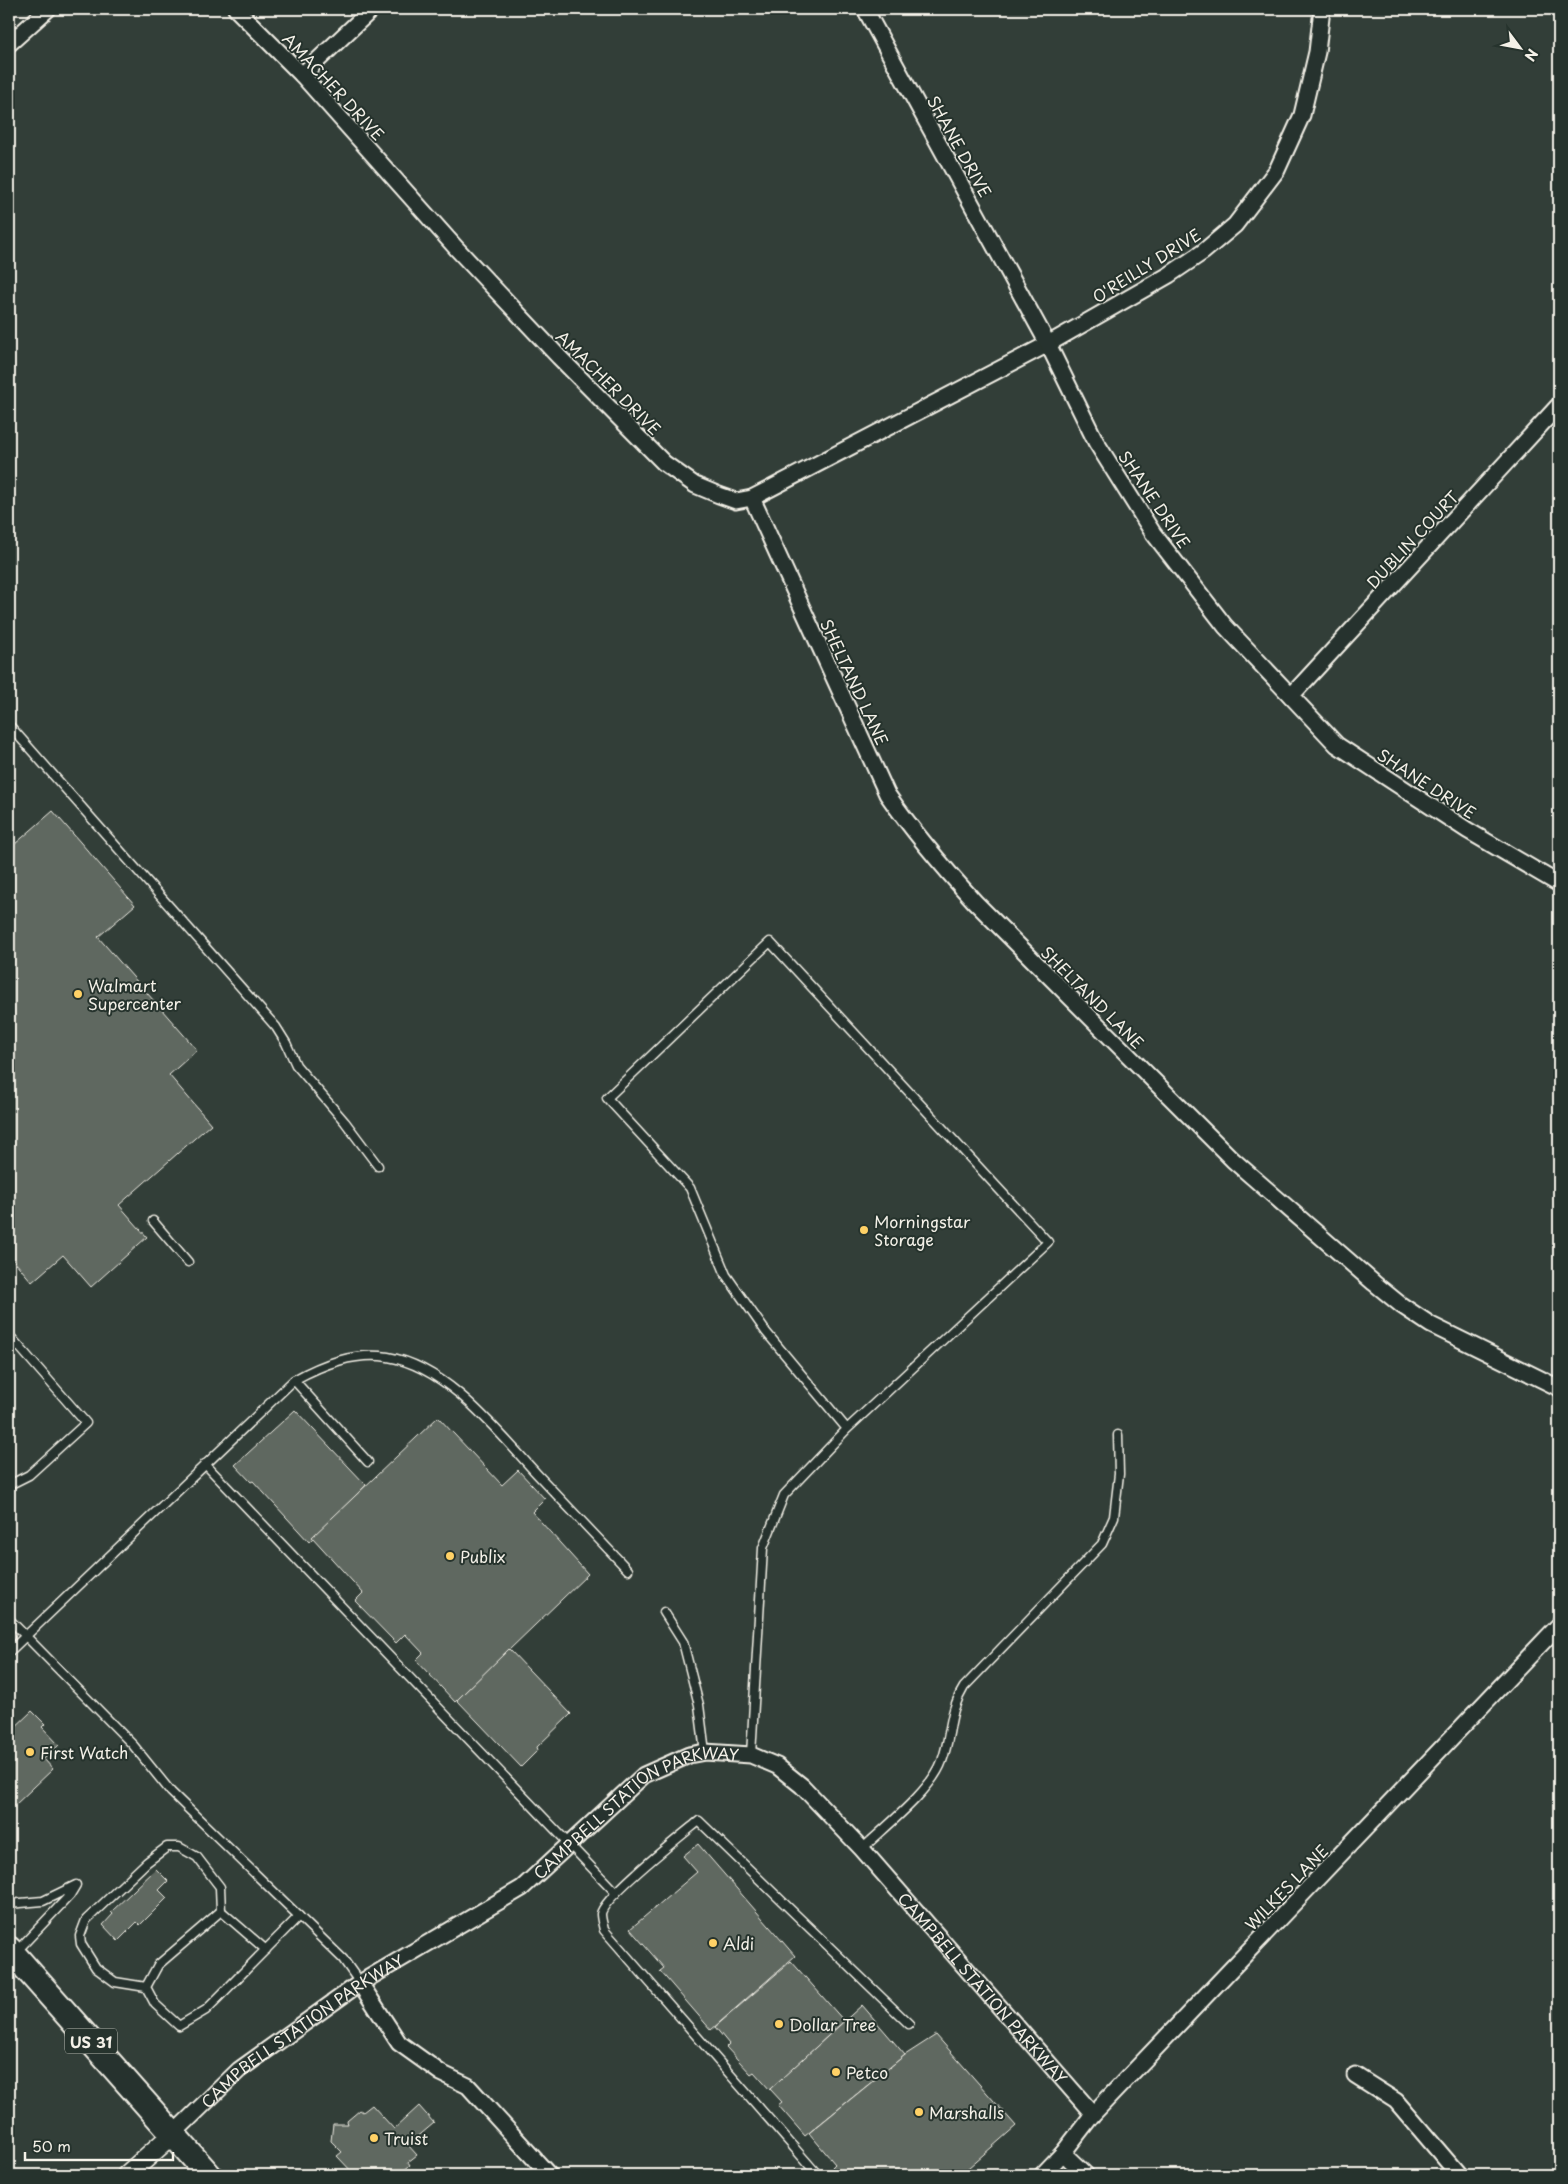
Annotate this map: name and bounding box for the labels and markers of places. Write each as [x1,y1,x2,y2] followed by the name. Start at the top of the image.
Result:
[88,973,182,1015] place label: Walmart Supercenter
[72,988,84,1000] marker: Walmart Supercenter
[874,1209,971,1251] place label: Morningstar Storage
[858,1224,870,1236] marker: Morningstar Storage
[460,1544,505,1568] place label: Publix
[444,1550,456,1562] marker: Publix
[40,1740,128,1764] place label: First Watch
[24,1746,36,1758] marker: First Watch
[723,1931,754,1955] place label: Aldi
[707,1937,719,1949] marker: Aldi
[789,2012,877,2036] place label: Dollar Tree
[773,2018,785,2030] marker: Dollar Tree
[846,2060,888,2084] place label: Petco
[830,2066,842,2078] marker: Petco
[929,2100,1004,2124] place label: Marshalls
[913,2106,925,2118] marker: Marshalls
[384,2126,428,2150] place label: Truist
[368,2132,380,2144] marker: Truist

